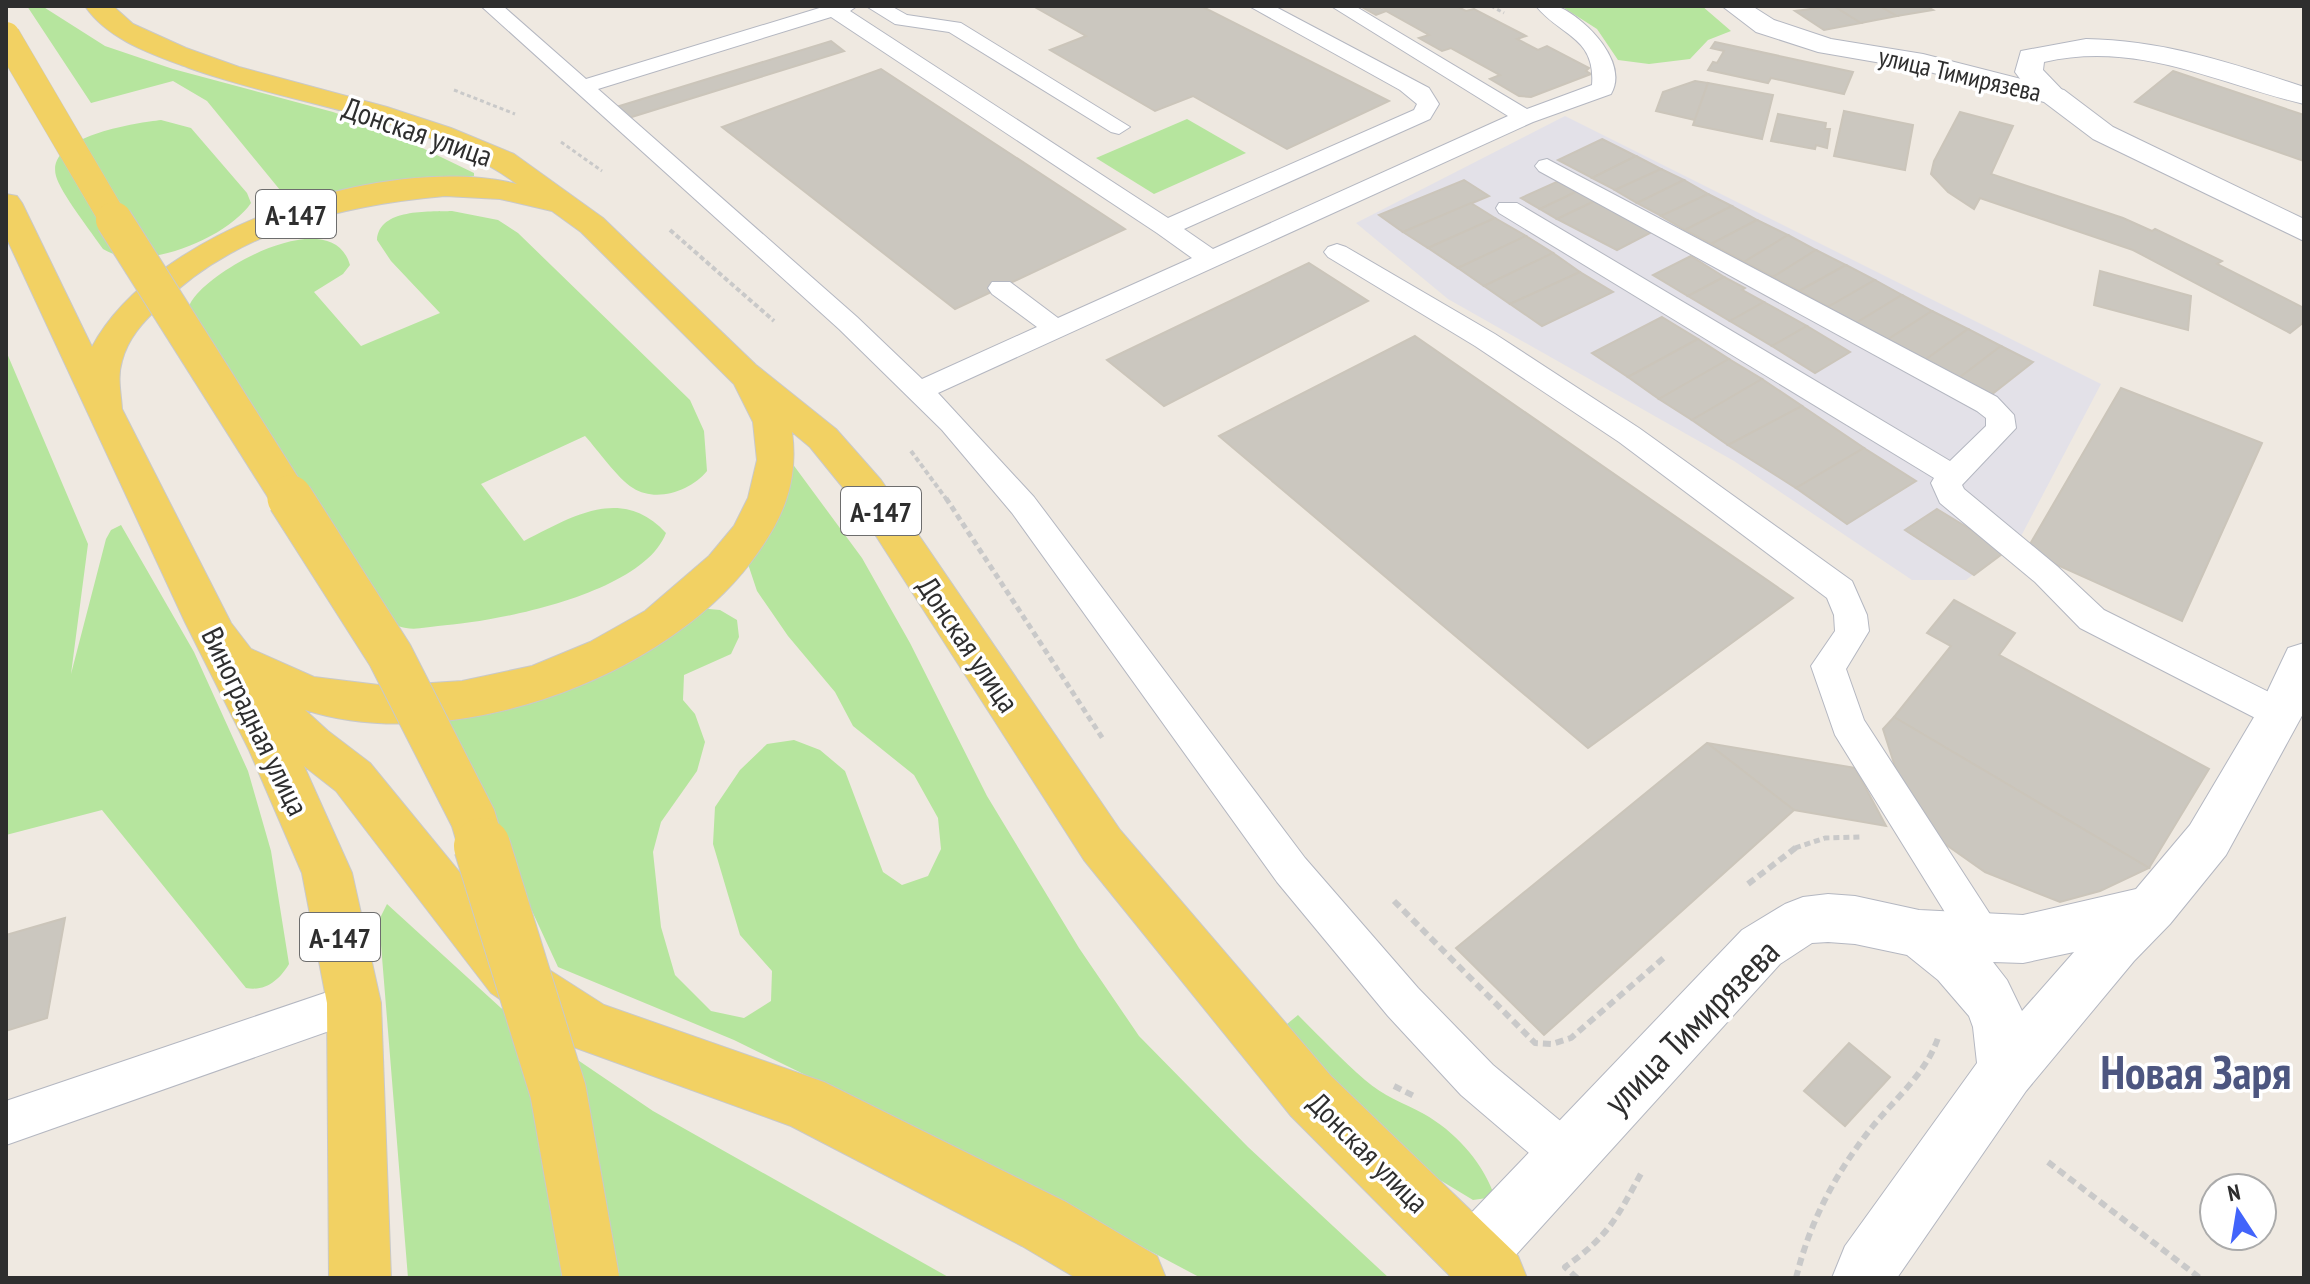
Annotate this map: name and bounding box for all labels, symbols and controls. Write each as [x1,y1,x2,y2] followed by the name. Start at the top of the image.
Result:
[1875,39,2045,109] street label: улица Тимирязева
[338,87,498,175] street label: Донская улица
[256,190,336,238] road number: А-147
[841,487,921,535] road number: А-147
[909,569,1029,719] street label: Донская улица
[194,620,318,822] street label: Виноградная улица
[300,913,380,961] road number: А-147
[1593,928,1789,1124] street label: улица Тимирязева
[2101,1042,2291,1102] district label: Новая Заря
[1300,1083,1438,1221] street label: Донская улица
[2198,1172,2278,1252] north arrow
[2225,1178,2243,1207] text: N

